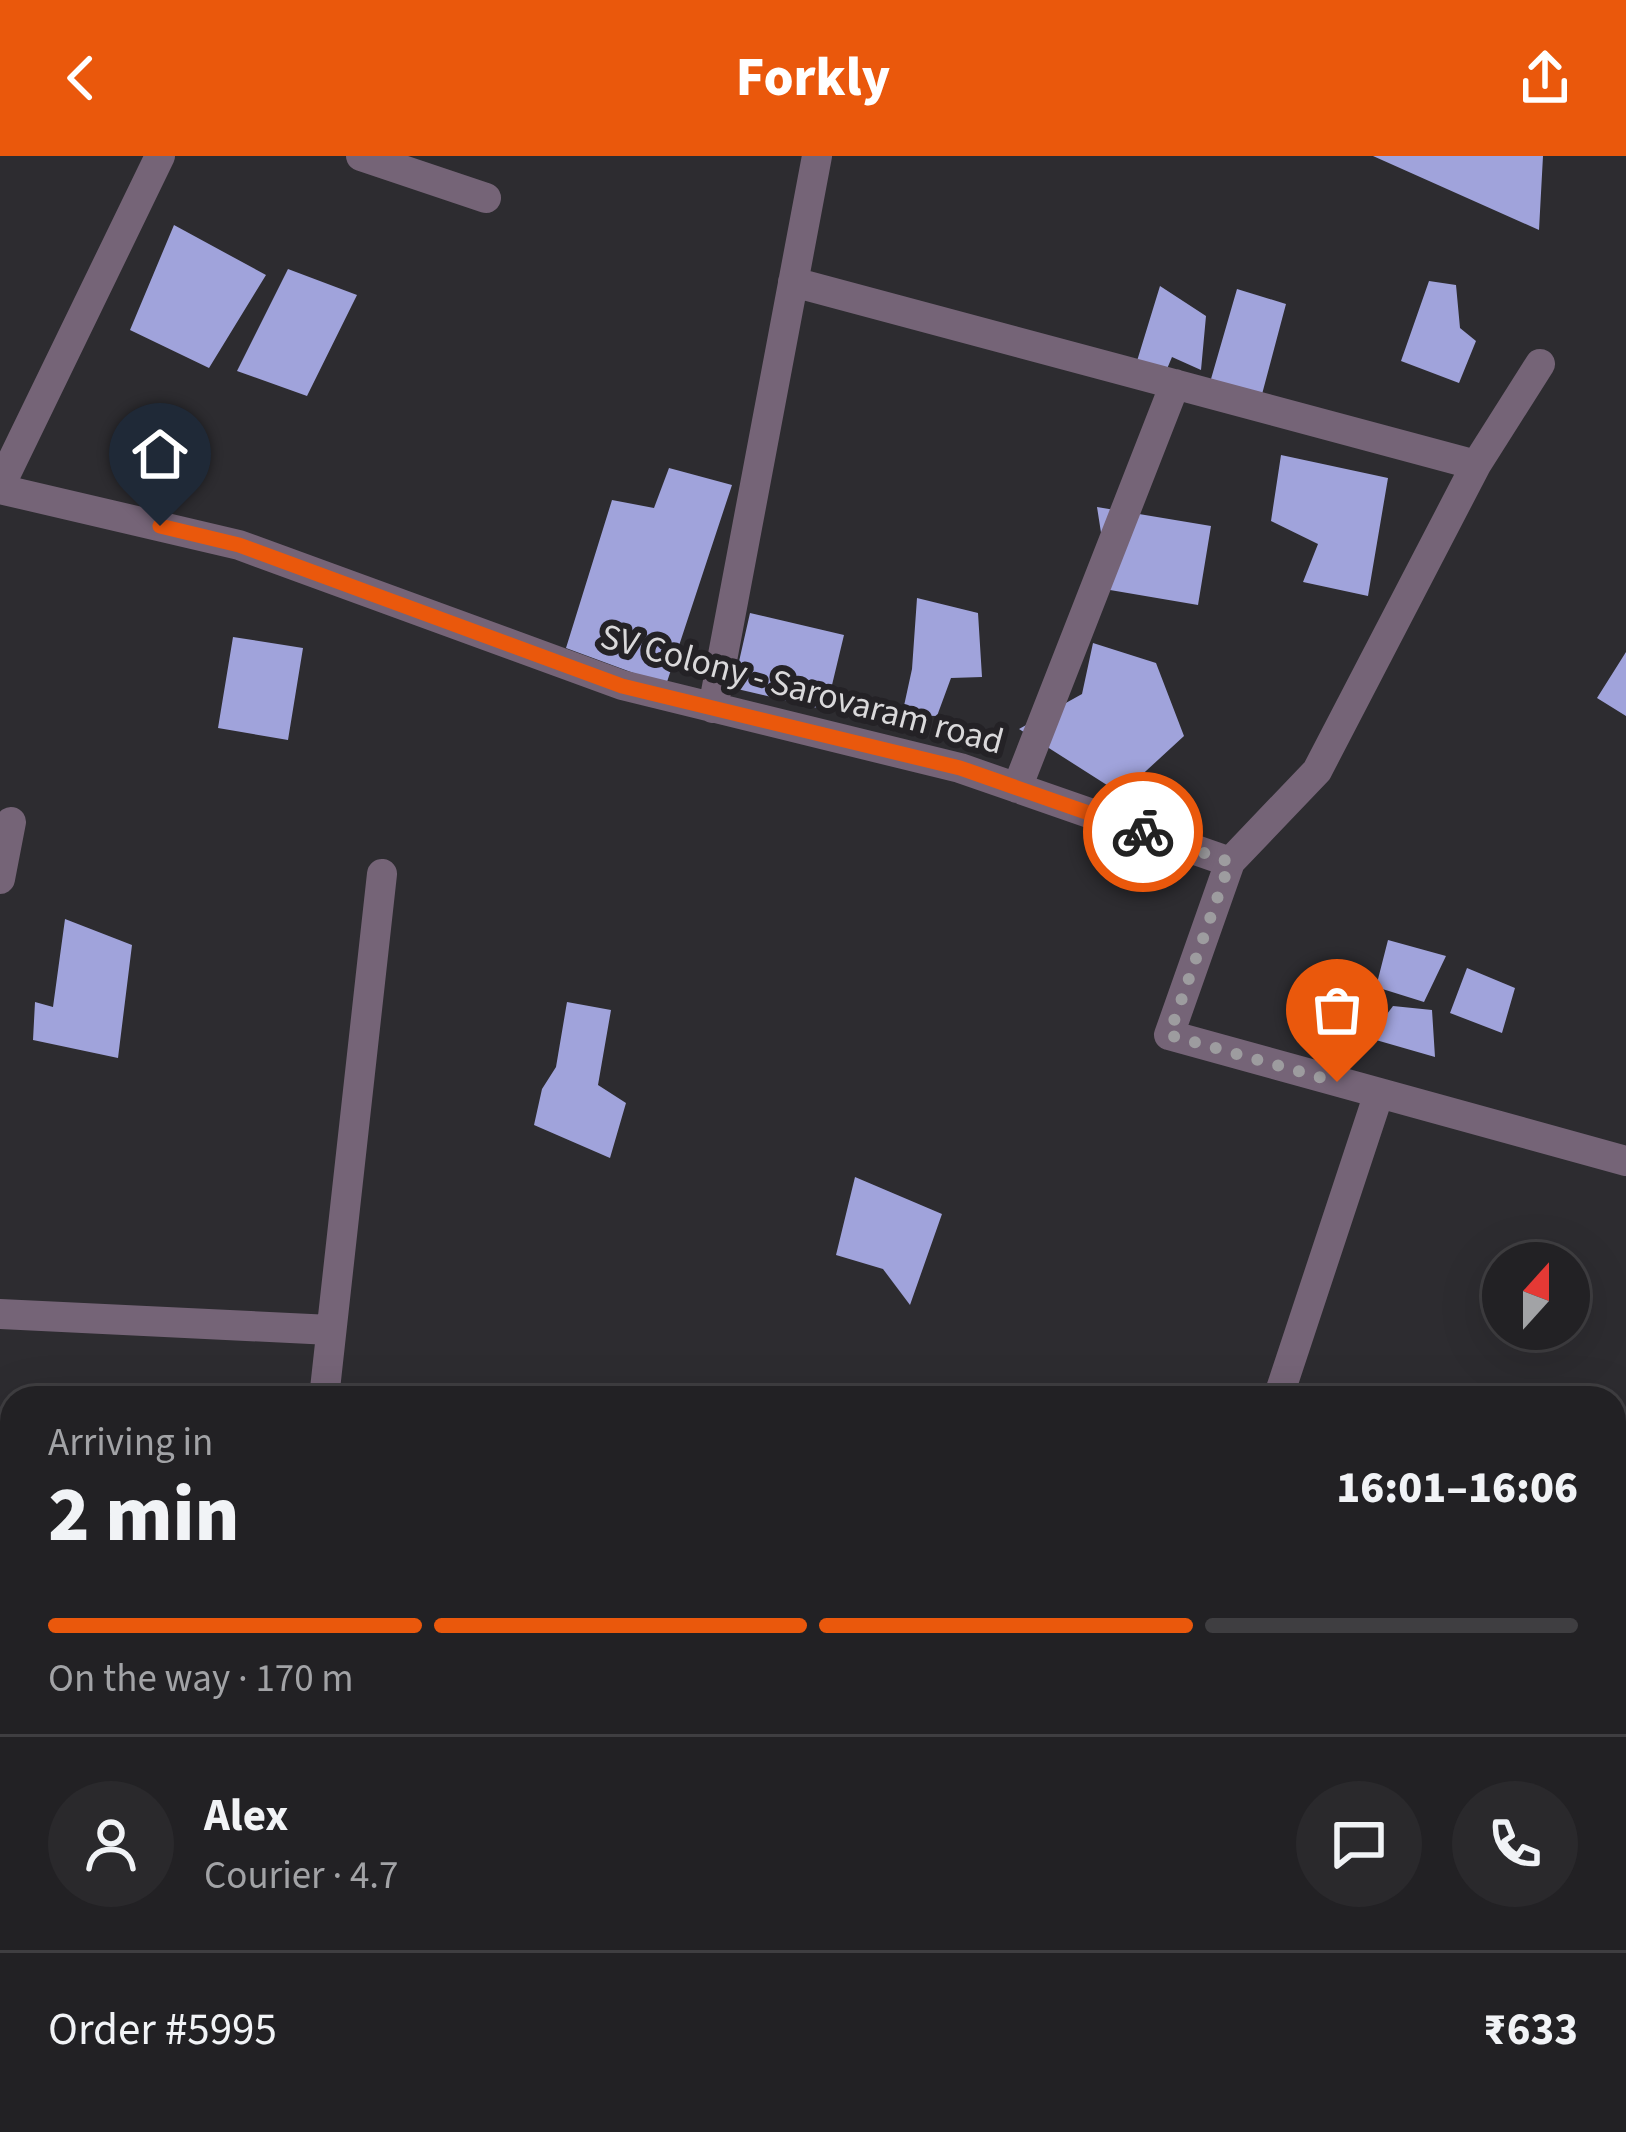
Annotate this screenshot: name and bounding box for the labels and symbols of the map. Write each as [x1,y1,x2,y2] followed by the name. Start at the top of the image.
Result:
[109,403,211,526] pin
[595,611,1009,767] street label: SV Colony - Sarovaram road
[1083,772,1203,892] courier
[1286,959,1388,1082] pin
[1482,1242,1590,1350] north arrow

